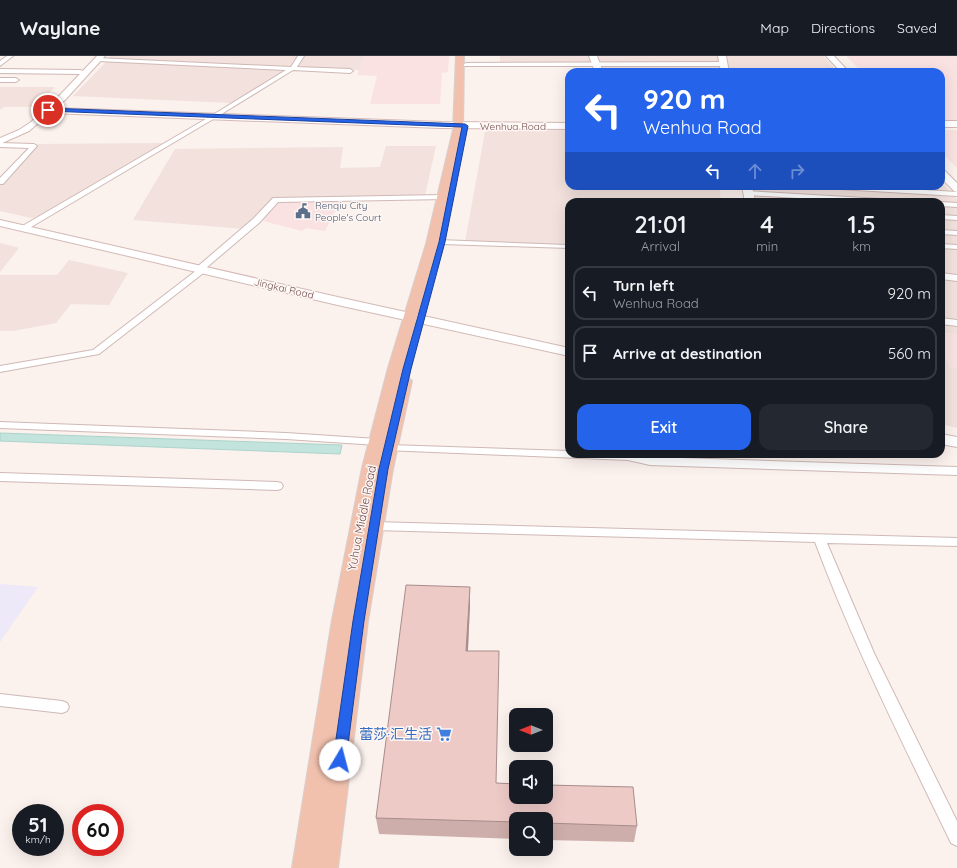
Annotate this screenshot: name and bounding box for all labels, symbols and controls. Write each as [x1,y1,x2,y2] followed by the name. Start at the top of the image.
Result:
[20,16,100,40] text: Waylane
[760,19,789,37] text: Map
[811,19,875,37] text: Directions
[897,19,937,37] text: Saved
[643,81,726,116] text: 920 m
[577,84,629,136] icon: left
[31,93,65,127] pin
[37,99,59,121] icon: arrive
[643,116,762,139] text: Wenhua Road
[480,120,546,133] street label: Wenhua Road
[702,160,724,182] icon: left
[744,160,766,182] icon: ahead
[786,160,808,182] icon: right
[315,199,382,224] place label: Renqiu City People's Court
[294,202,312,220] public building icon: Renqiu City People's Court
[634,209,687,239] text: 21:01
[760,209,774,239] text: 4
[847,209,876,239] text: 1.5
[641,238,680,254] text: Arrival
[756,238,778,254] text: min
[852,238,871,254] text: km
[253,275,315,302] street label: Jingkai Road
[613,276,675,295] text: Turn left
[579,282,601,304] icon: left
[888,284,931,303] text: 920 m
[613,295,699,311] text: Wenhua Road
[579,342,601,364] icon: arrive
[613,344,762,363] text: Arrive at destination
[888,344,931,363] text: 560 m
[577,404,751,450] button: Exit
[759,404,933,450] button: Share
[344,464,379,572] street label: Yuhua Middle Road
[509,708,553,752] north arrow
[509,708,553,856] map controls
[359,725,432,743] place label: 蕾莎·汇生活
[435,725,453,743] supermarket icon: 蕾莎·汇生活
[319,739,361,781] position arrow
[509,760,553,804] button: sound
[72,804,124,856] speed limit sign: 60
[28,812,48,837] text: 51
[509,812,553,856] button: search
[25,833,51,846] text: km/h

